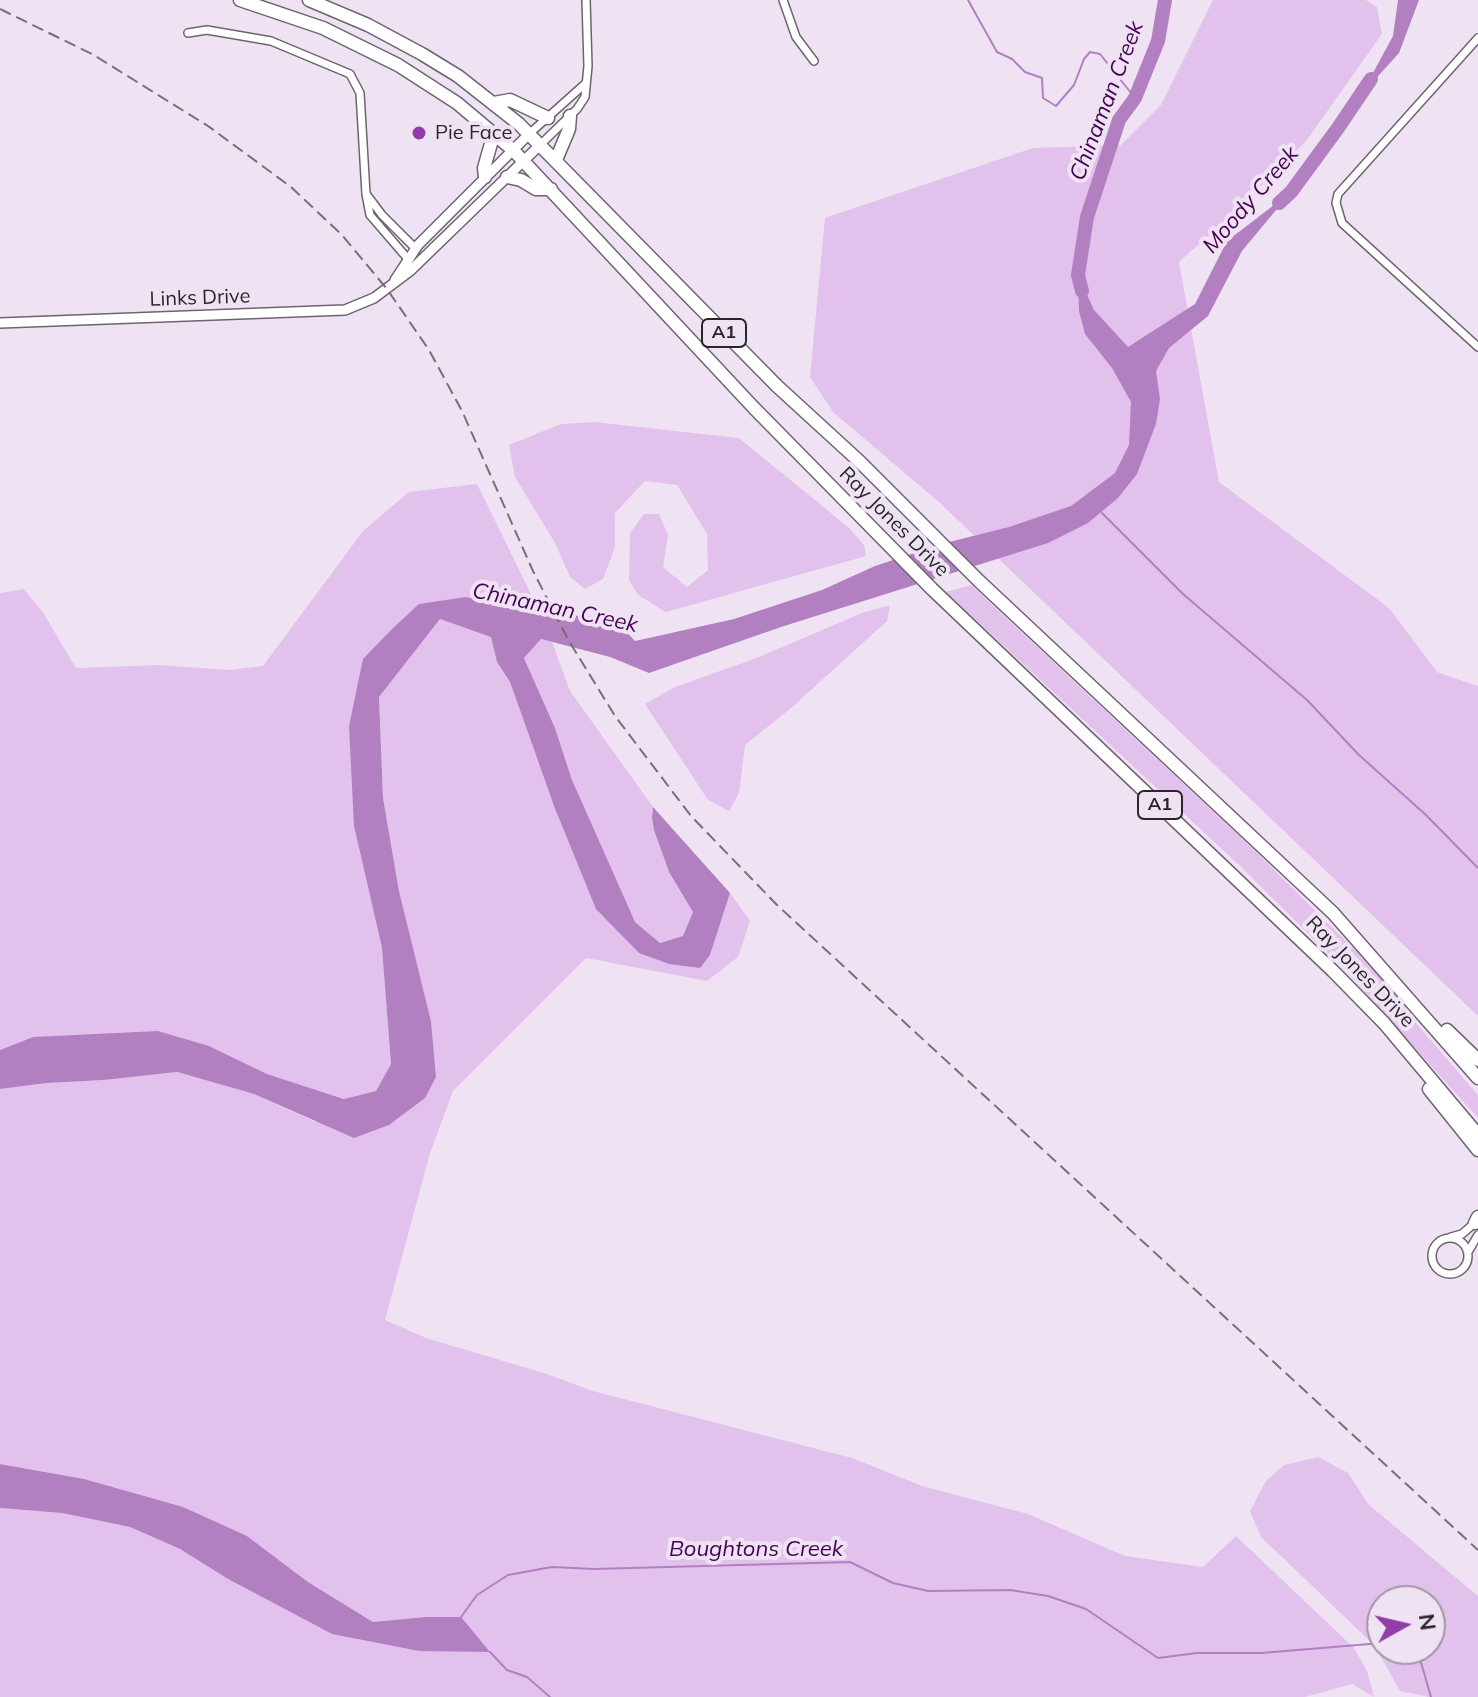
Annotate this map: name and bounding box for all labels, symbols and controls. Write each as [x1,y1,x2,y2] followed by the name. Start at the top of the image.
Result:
[1064,18,1150,184] water label: Chinaman Creek
[435,121,512,145] place label: Pie Face
[410,124,428,142] marker: Pie Face
[1197,141,1305,259] water label: Moody Creek
[149,284,251,312] street label: Links Drive
[702,319,746,347] road number: A1
[834,462,954,582] street label: Ray Jones Drive
[470,578,640,638] water label: Chinaman Creek
[1138,791,1182,819] road number: A1
[1301,911,1419,1033] street label: Ray Jones Drive
[669,1536,843,1562] water label: Boughtons Creek
[1366,1585,1446,1665] north arrow
[1413,1612,1443,1632] text: N

